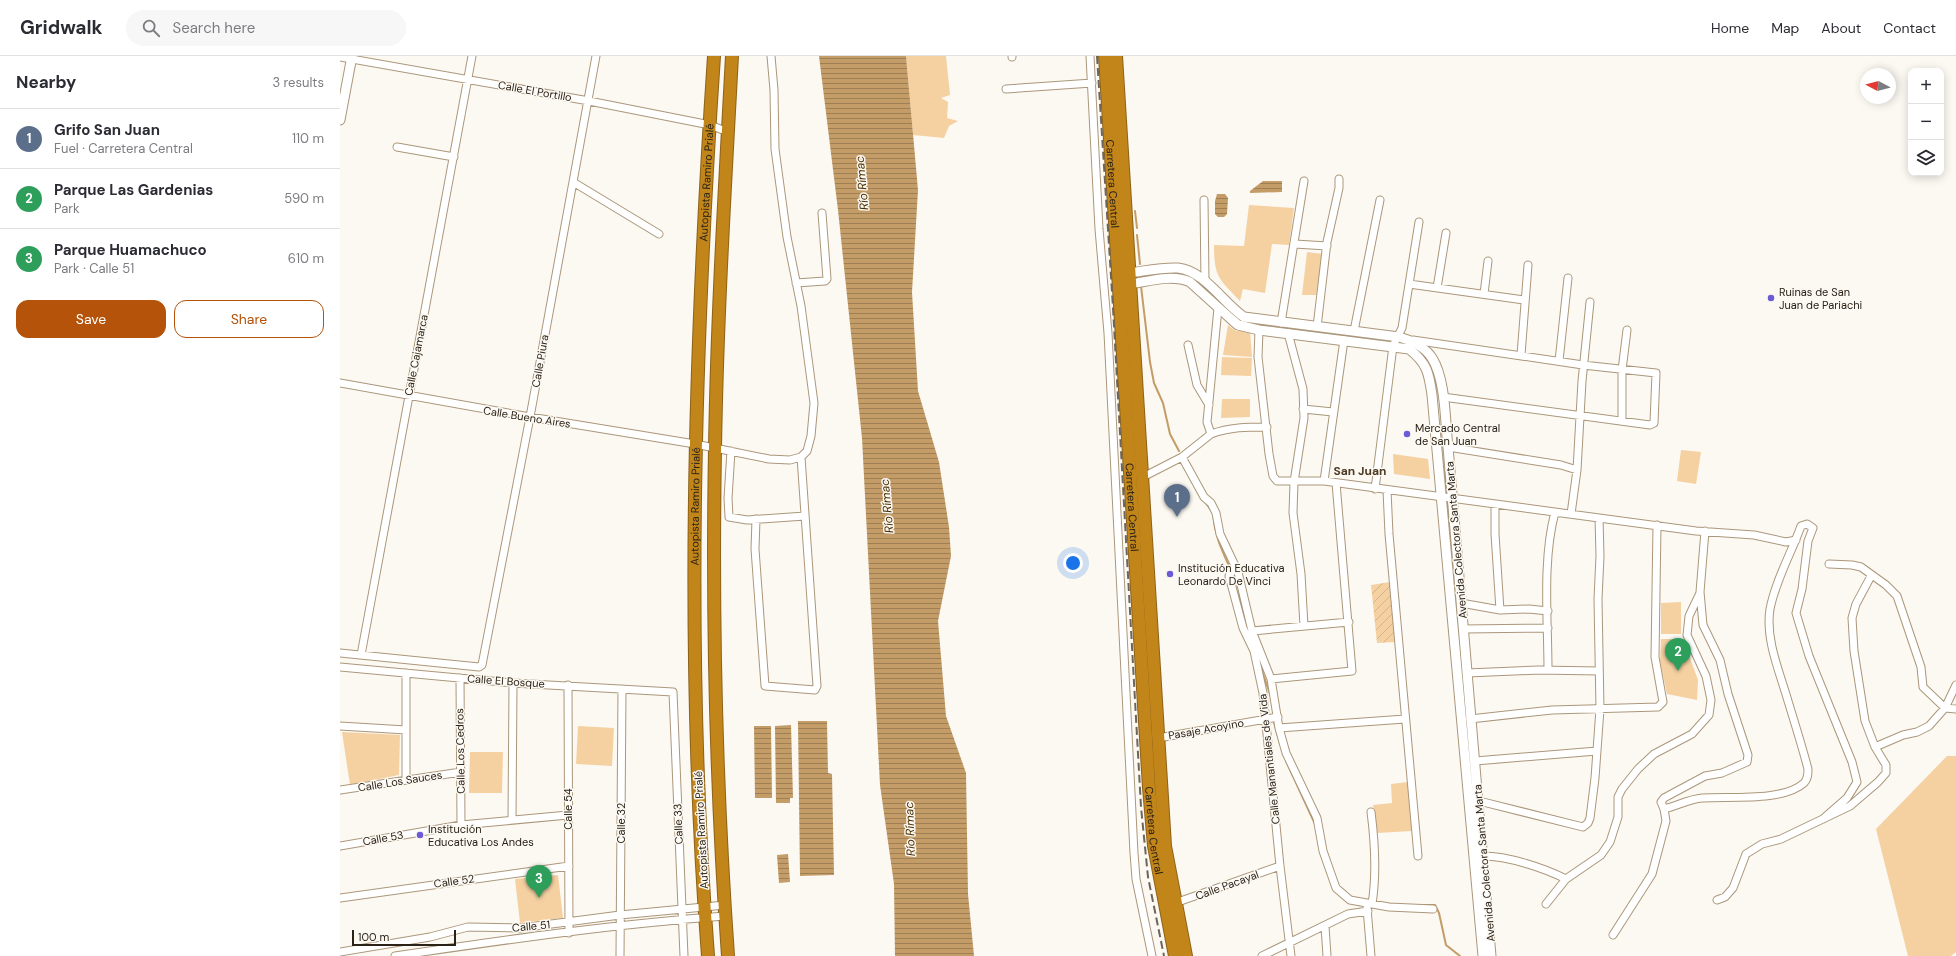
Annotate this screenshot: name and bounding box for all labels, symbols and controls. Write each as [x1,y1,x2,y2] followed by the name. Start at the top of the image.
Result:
[126,10,406,46] search box
[20,15,102,40] text: Gridwalk
[140,17,162,39] icon: search
[172,18,255,38] text: Search here
[1711,19,1749,37] text: Home
[1771,19,1799,37] text: Map
[1821,19,1861,37] text: About
[1883,19,1936,37] text: Contact
[1860,68,1896,104] north arrow
[1908,68,1944,176] map controls
[1908,68,1944,104] button: +
[16,71,76,93] text: Nearby
[272,74,324,91] text: 3 results
[497,78,573,104] street label: Calle El Portillo
[1908,104,1944,140] button: −
[54,120,160,140] text: Grifo San Juan
[696,123,717,242] street label: Autopista Ramiro Prialé
[27,130,31,147] text: 1
[292,130,324,147] text: 110 m
[1103,139,1122,228] street label: Carretera Central
[54,140,193,157] text: Fuel · Carretera Central
[1908,140,1944,176] button: layers
[852,155,872,211] water label: Río Rímac
[54,180,213,200] text: Parque Las Gardenias
[25,190,33,207] text: 2
[284,190,324,207] text: 590 m
[54,200,80,217] text: Park
[54,240,207,260] text: Parque Huamachuco
[25,250,33,267] text: 3
[288,250,324,267] text: 610 m
[54,260,134,277] text: Park · Calle 51
[1779,285,1862,312] place label: Ruinas de San Juan de Pariachi
[1766,293,1776,303] marker: Ruinas de San Juan de Pariachi
[16,300,166,338] button: Save
[174,300,324,338] button: Share
[401,313,431,397] street label: Calle Cajamarca
[528,334,552,388] street label: Calle Piura
[482,403,572,431] street label: Calle Bueno Aires
[1415,421,1500,448] place label: Mercado Central de San Juan
[1402,429,1412,439] marker: Mercado Central de San Juan
[687,447,703,565] street label: Autopista Ramiro Prialé
[1442,461,1470,619] street label: Avenida Colectora Santa Marta
[1122,463,1142,552] street label: Carretera Central
[1334,463,1386,479] district label: San Juan
[877,478,897,534] water label: Río Rímac
[1164,484,1190,517] pin: 1
[1063,553,1083,573] your location
[1178,561,1284,588] place label: Institución Educativa Leonardo De Vinci
[1165,569,1175,579] marker: Institución Educativa Leonardo De Vinci
[1665,638,1691,671] pin: 2
[467,671,545,691] street label: Calle El Bosque
[1255,693,1283,825] street label: Calle Manantiales de Vida
[452,708,468,794] street label: Calle Los Cedros
[1167,715,1245,743] street label: Pasaje Acoyino
[357,767,443,795] street label: Calle Los Sauces
[691,771,711,889] street label: Autopista Ramiro Prialé
[1470,784,1498,942] street label: Avenida Colectora Santa Marta
[1142,786,1166,876] street label: Carretera Central
[561,788,575,830] street label: Calle 54
[901,801,919,856] water label: Río Rímac
[614,803,628,843] street label: Calle 32
[670,803,686,845] street label: Calle 33
[428,822,534,849] place label: Institución Educativa Los Andes
[362,828,404,848] street label: Calle 53
[415,830,425,840] marker: Institución Educativa Los Andes
[526,865,552,898] pin: 3
[1193,867,1261,903] street label: Calle Pacayal
[433,871,475,891] street label: Calle 52
[511,917,551,935] street label: Calle 51
[352,928,456,947] scale bar
[358,930,389,944] text: 100 m

